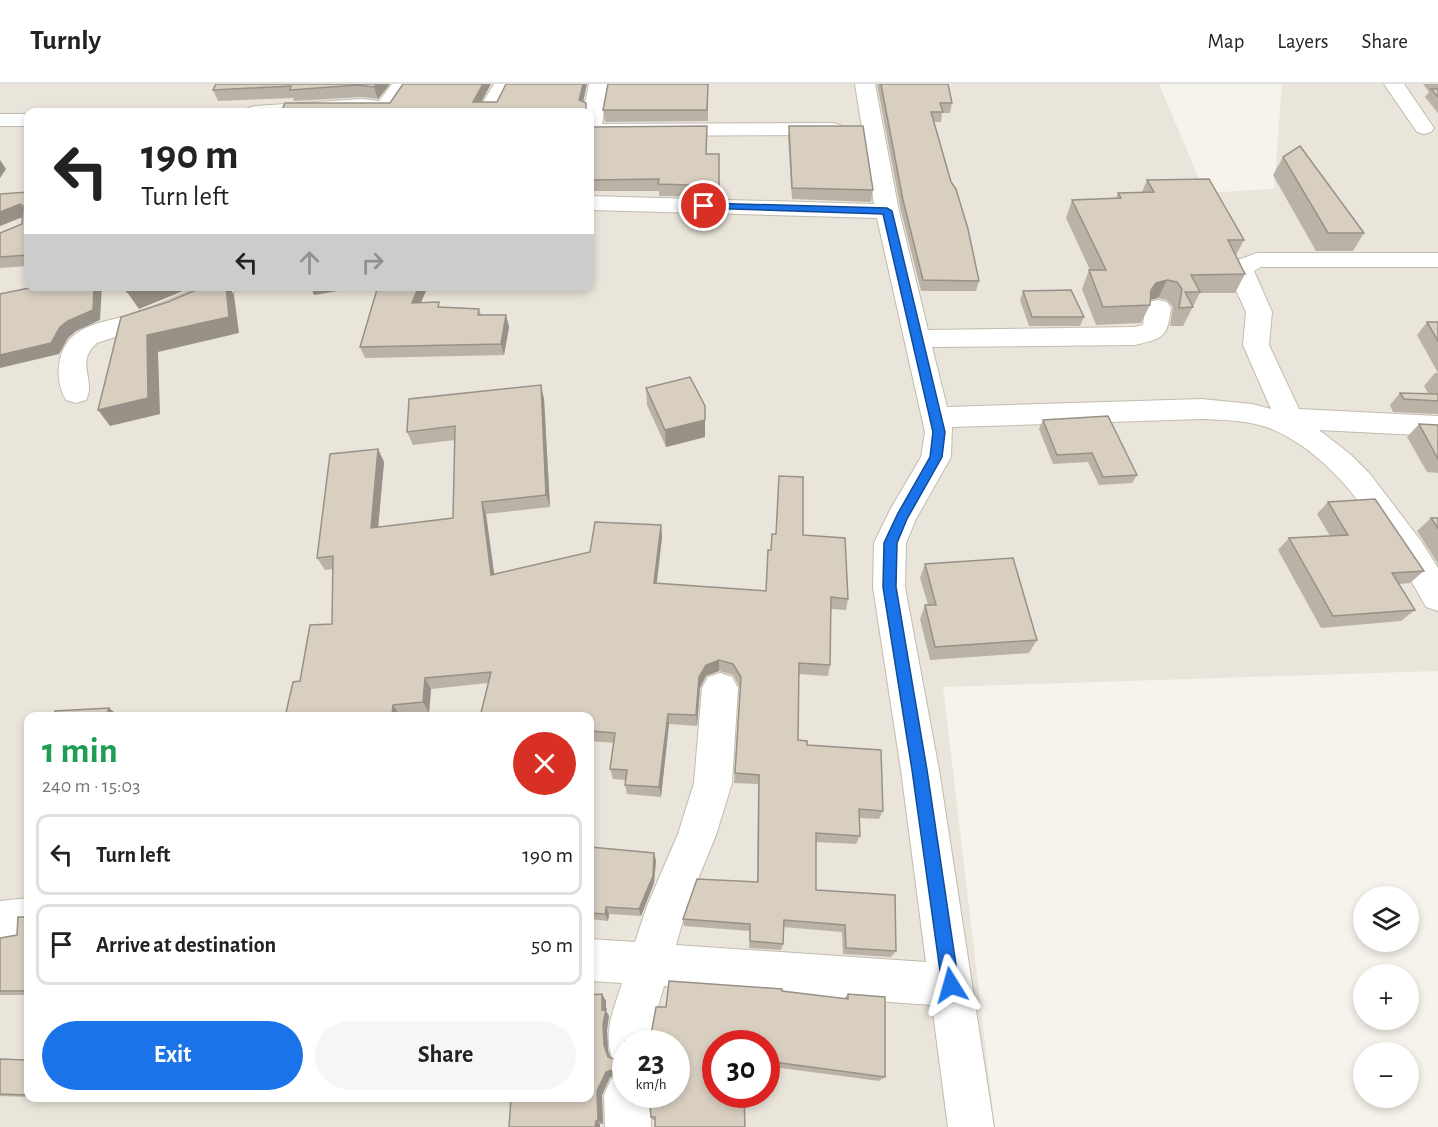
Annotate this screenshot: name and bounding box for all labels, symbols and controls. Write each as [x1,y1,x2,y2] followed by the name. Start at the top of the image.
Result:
[30,27,101,55] text: Turnly
[1208,31,1244,52] text: Map
[1277,31,1328,52] text: Layers
[1361,31,1408,52] text: Share
[42,132,120,210] icon: left
[141,134,239,176] text: 190 m
[678,180,729,231] pin
[141,183,229,210] text: Turn left
[687,189,720,222] icon: arrive
[230,246,263,279] icon: left
[293,246,326,279] icon: ahead
[356,246,389,279] icon: right
[513,732,576,795] button: close
[42,733,118,769] text: 1 min
[42,776,140,796] text: 240 m · 15:03
[45,838,78,871] icon: left
[96,844,170,866] text: Turn left
[522,844,573,866] text: 190 m
[1353,886,1419,1108] map controls
[1353,886,1419,952] button: layers
[45,928,78,961] icon: arrive
[96,934,276,956] text: Arrive at destination
[531,934,573,956] text: 50 m
[919,953,983,1017] position arrow
[1353,964,1419,1030] button: +
[42,1021,303,1090] button: Exit
[315,1021,576,1090] button: Share
[702,1030,780,1108] speed limit sign: 30
[1353,1042,1419,1108] button: −
[637,1047,665,1077] text: 23
[636,1077,666,1092] text: km/h

